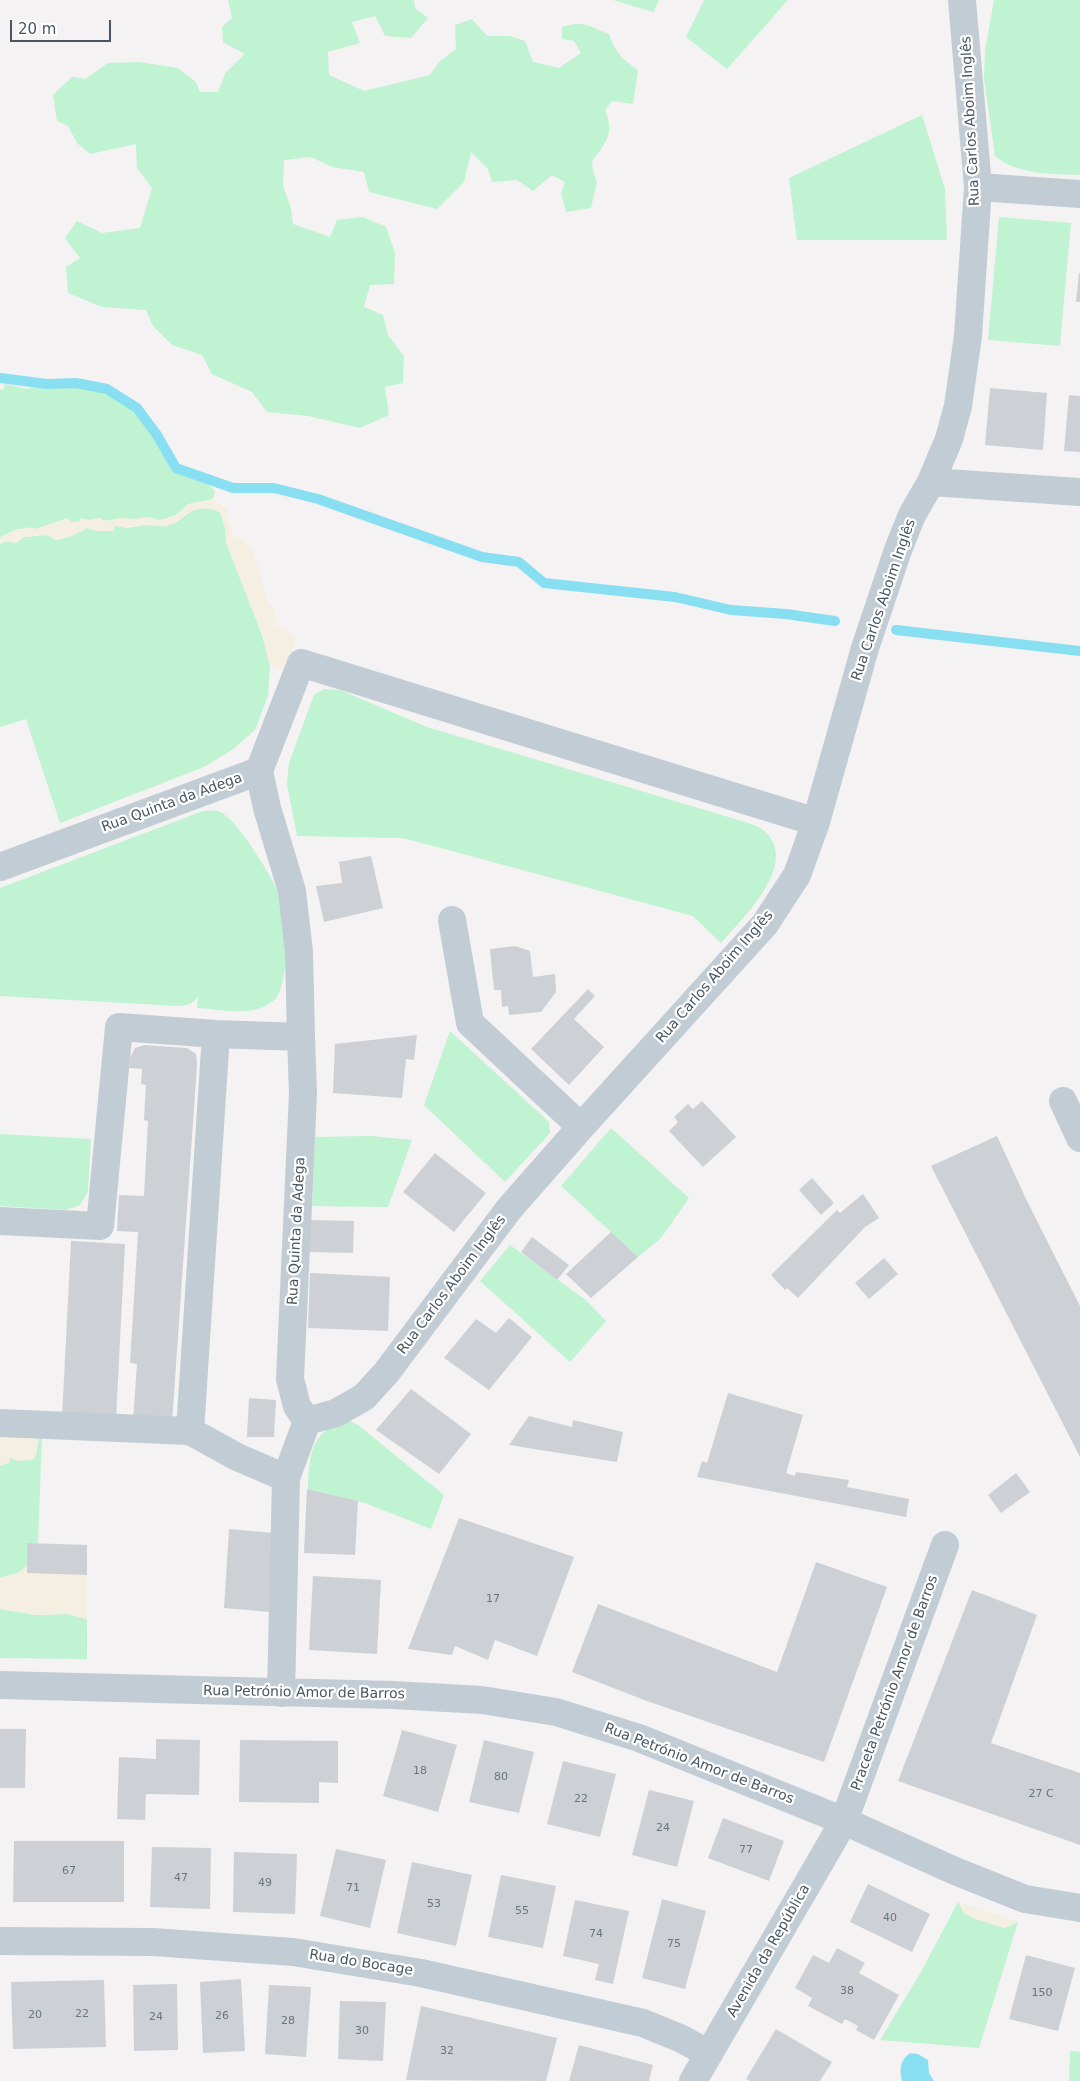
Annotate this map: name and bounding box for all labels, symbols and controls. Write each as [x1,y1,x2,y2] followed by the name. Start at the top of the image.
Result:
[12,10,114,42] scale bar
[18,20,56,38] text: 20 m
[958,36,984,206] street label: Rua Carlos Aboim Inglês
[848,517,920,683] street label: Rua Carlos Aboim Inglês
[99,770,245,836] street label: Rua Quinta da Adega
[653,907,777,1047] street label: Rua Carlos Aboim Inglês
[285,1156,309,1306] street label: Rua Quinta da Adega
[394,1212,510,1358] street label: Rua Carlos Aboim Inglês
[848,1573,942,1793] street label: Praceta Petrónio Amor de Barros
[486,1592,500,1606] house number: 17
[203,1683,405,1703] street label: Rua Petrónio Amor de Barros
[602,1720,796,1808] street label: Rua Petrónio Amor de Barros
[413,1764,427,1778] house number: 18
[494,1770,508,1784] house number: 80
[1028,1787,1054,1801] house number: 27 C
[574,1792,588,1806] house number: 22
[656,1821,670,1835] house number: 24
[739,1843,753,1857] house number: 77
[62,1864,76,1878] house number: 67
[174,1871,188,1885] house number: 47
[258,1876,272,1890] house number: 49
[346,1881,360,1895] house number: 71
[724,1882,814,2020] street label: Avenida da República
[427,1897,441,1911] house number: 53
[515,1904,529,1918] house number: 55
[883,1911,897,1925] house number: 40
[589,1927,603,1941] house number: 74
[667,1937,681,1951] house number: 75
[308,1947,414,1979] street label: Rua do Bocage
[840,1984,854,1998] house number: 38
[1032,1986,1052,2000] house number: 150
[75,2007,89,2021] house number: 22
[28,2008,42,2022] house number: 20
[215,2009,229,2023] house number: 26
[149,2010,163,2024] house number: 24
[281,2014,295,2028] house number: 28
[355,2024,369,2038] house number: 30
[440,2044,454,2058] house number: 32

